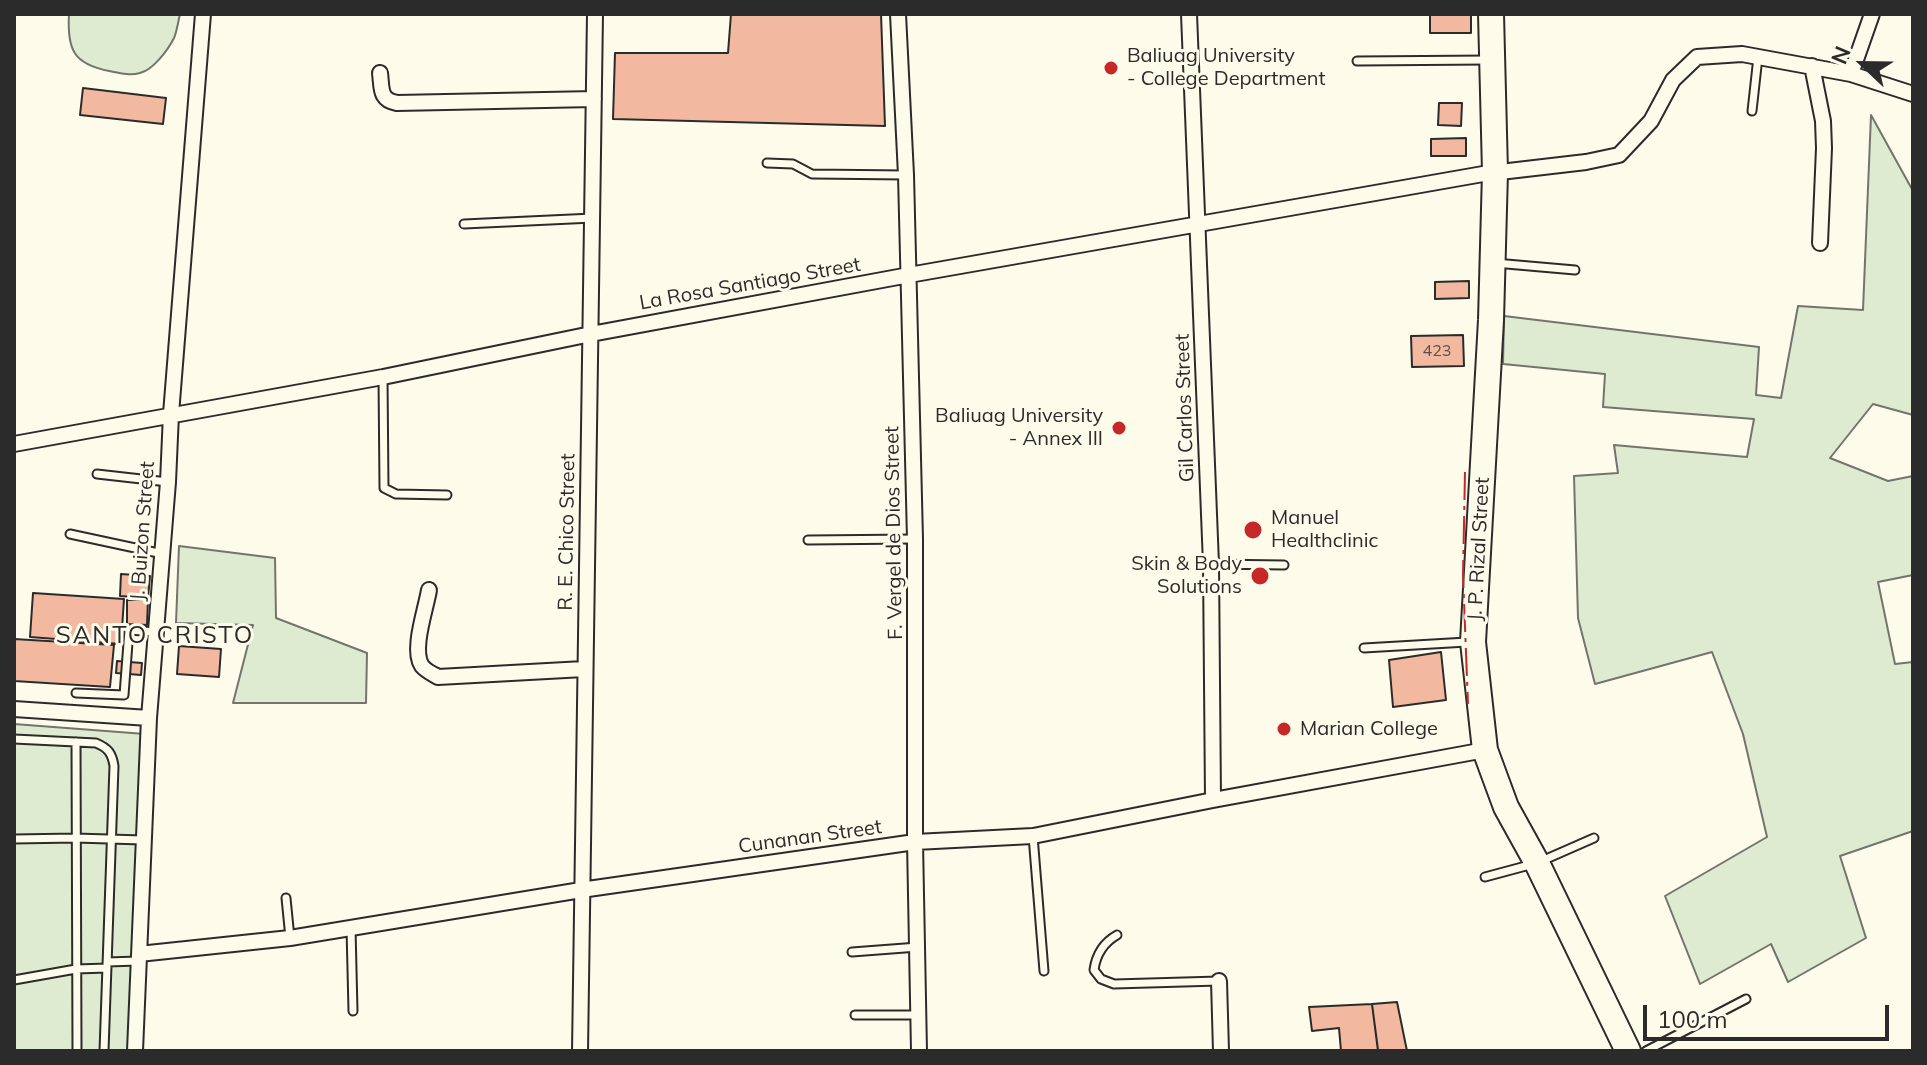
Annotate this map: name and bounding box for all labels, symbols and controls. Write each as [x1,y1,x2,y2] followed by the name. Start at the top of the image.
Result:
[1823,24,1903,104] north arrow
[1825,42,1857,68] text: N
[1127,44,1326,91] place label: Baliuag University - College Department
[1102,59,1120,77] marker: Baliuag University - College Department
[638,253,862,315] street label: La Rosa Santiago Street
[1170,333,1200,483] street label: Gil Carlos Street
[1423,341,1451,361] house number: 423
[935,404,1103,451] place label: Baliuag University - Annex III
[1110,419,1128,437] marker: Baliuag University - Annex III
[880,426,908,640] street label: F. Vergel de Dios Street
[554,453,580,611] street label: R. E. Chico Street
[126,460,160,602] street label: J. Buizon Street
[1463,476,1495,622] street label: J. P. Rizal Street
[1271,506,1378,553] place label: Manuel Healthclinic
[1242,519,1264,541] marker: Manuel Healthclinic
[1131,552,1242,599] place label: Skin & Body Solutions
[1249,565,1271,587] marker: Skin & Body Solutions
[56,622,254,650] district label: SANTO CRISTO
[1300,717,1438,741] place label: Marian College
[1275,720,1293,738] marker: Marian College
[737,815,883,859] street label: Cunanan Street
[1647,989,1893,1039] scale bar
[1657,1004,1728,1034] text: 100 m

